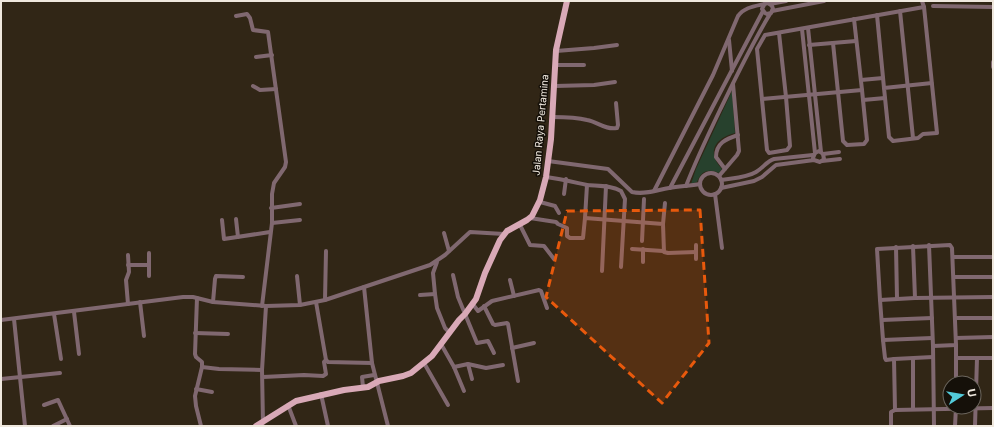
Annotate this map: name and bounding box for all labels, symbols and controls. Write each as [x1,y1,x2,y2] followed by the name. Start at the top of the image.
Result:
[530,74,550,176] street label: Jalan Raya Pertamina
[942,375,982,415] north arrow
[964,388,979,398] text: U

